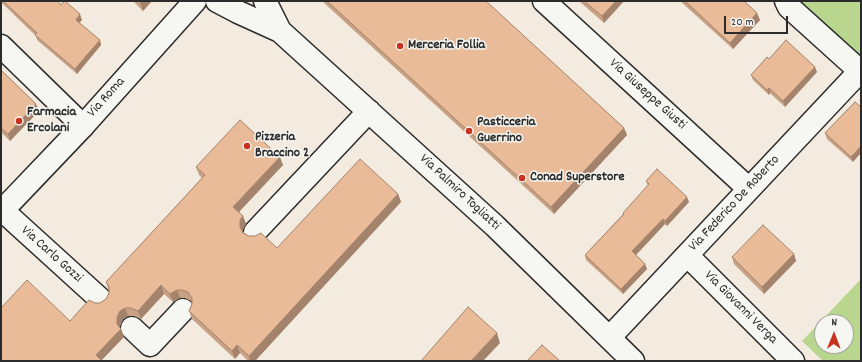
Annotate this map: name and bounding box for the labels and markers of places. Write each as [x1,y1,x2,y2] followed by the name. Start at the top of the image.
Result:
[408,38,485,54] place label: Merceria Follia
[395,41,405,51] marker: Merceria Follia
[27,105,76,138] place label: Farmacia Ercolani
[477,115,535,148] place label: Pasticceria Guerrino
[14,116,24,126] marker: Farmacia Ercolani
[464,126,474,136] marker: Pasticceria Guerrino
[255,130,309,162] place label: Pizzeria Braccino 2
[242,141,252,151] marker: Pizzeria Braccino 2
[530,170,625,186] place label: Conad Superstore
[517,173,527,183] marker: Conad Superstore

